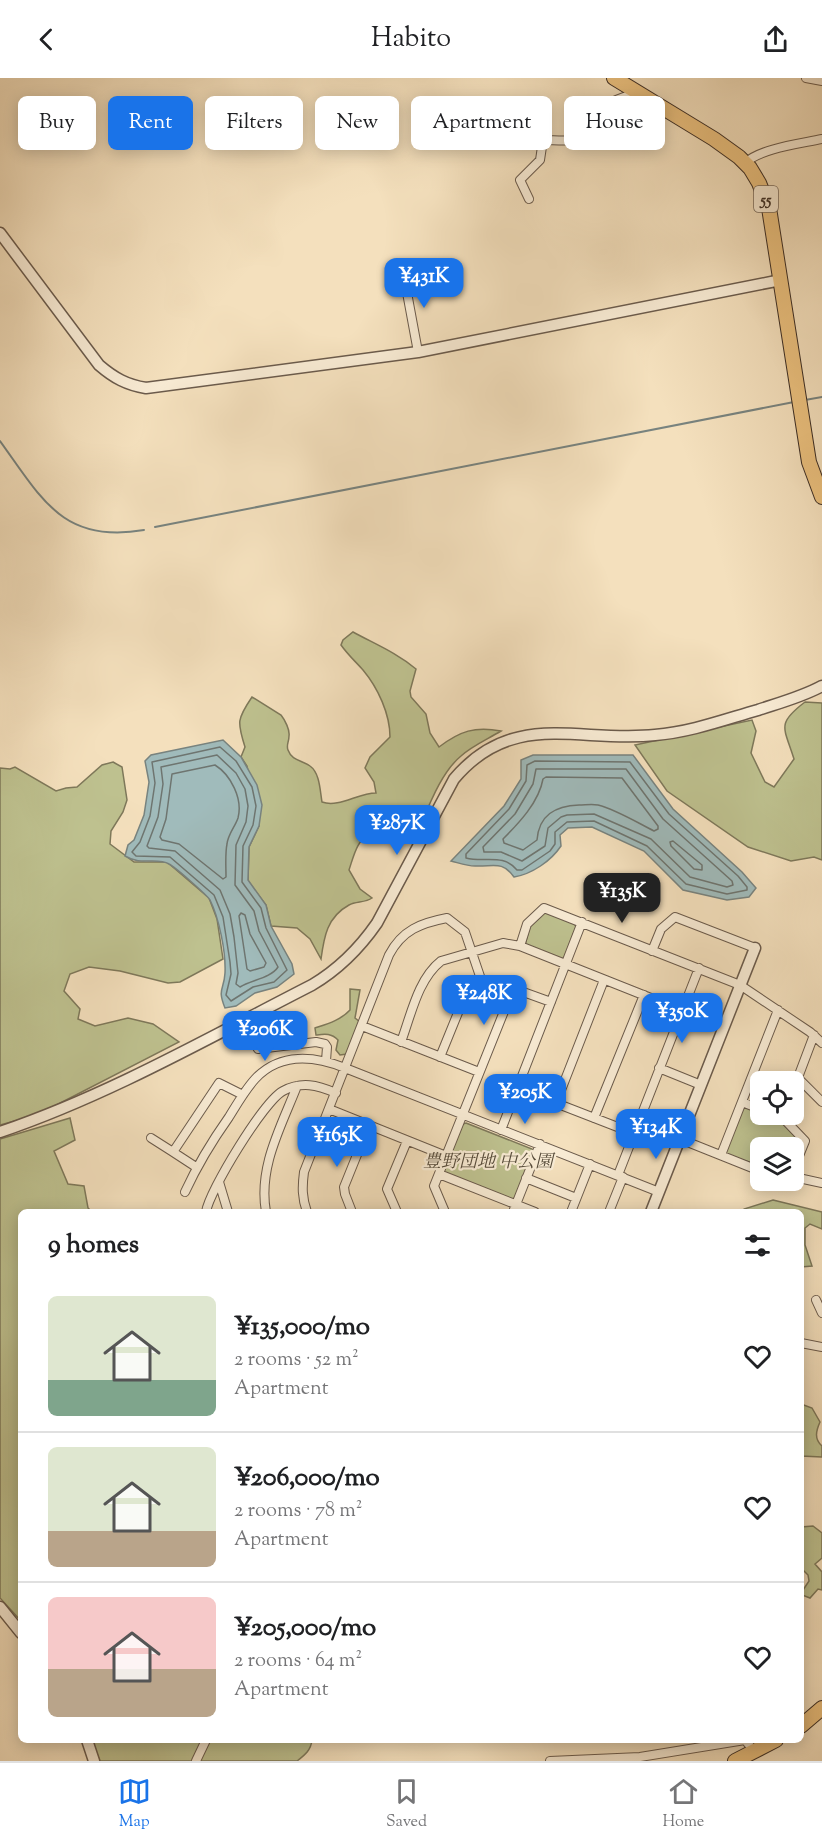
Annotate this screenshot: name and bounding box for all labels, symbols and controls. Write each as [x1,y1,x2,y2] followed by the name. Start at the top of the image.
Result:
[371,20,451,59] text: Habito
[30,23,63,56] icon: back
[759,23,792,56] icon: share
[18,96,96,150] chip: Buy
[108,96,193,150] chip: Rent
[205,96,303,150] chip: Filters
[315,96,399,150] chip: New
[411,96,552,150] chip: Apartment
[564,96,665,150] chip: House
[754,186,778,212] road number: 55
[382,258,466,309] pin: ¥431K
[398,263,450,292] text: ¥431K
[355,805,439,856] pin: ¥287K
[369,810,425,839] text: ¥287K
[580,873,664,924] pin: ¥135K
[597,878,647,907] text: ¥135K
[442,975,526,1026] pin: ¥248K
[456,980,512,1009] text: ¥248K
[640,993,724,1044] pin: ¥350K
[656,998,708,1027] text: ¥350K
[223,1011,307,1062] pin: ¥206K
[236,1016,294,1045] text: ¥206K
[750,1071,804,1191] map controls
[750,1071,804,1125] button: locate
[483,1074,567,1125] pin: ¥205K
[498,1079,552,1108] text: ¥205K
[614,1109,698,1160] pin: ¥134K
[630,1114,682,1143] text: ¥134K
[295,1117,379,1168] pin: ¥165K
[312,1122,362,1151] text: ¥165K
[750,1137,804,1191] button: layers
[423,1150,556,1176] park label: 豊野団地 中公園
[48,1227,139,1264] text: 9 homes
[741,1229,774,1262] icon: filters
[234,1309,370,1346] text: ¥135,000/mo
[96,1320,168,1392] icon: home
[741,1340,774,1373] icon: heart
[234,1346,359,1375] text: 2 rooms · 52 m²
[234,1375,329,1404] text: Apartment
[234,1460,380,1497] text: ¥206,000/mo
[96,1471,168,1543] icon: home
[741,1491,774,1524] icon: heart
[234,1497,363,1526] text: 2 rooms · 78 m²
[234,1526,329,1555] text: Apartment
[234,1610,376,1647] text: ¥205,000/mo
[96,1621,168,1693] icon: home
[741,1641,774,1674] icon: heart
[234,1647,362,1676] text: 2 rooms · 64 m²
[234,1676,329,1705] text: Apartment
[118,1775,151,1834] tab: Map
[386,1775,427,1834] tab: Saved
[662,1775,704,1834] tab: Home

